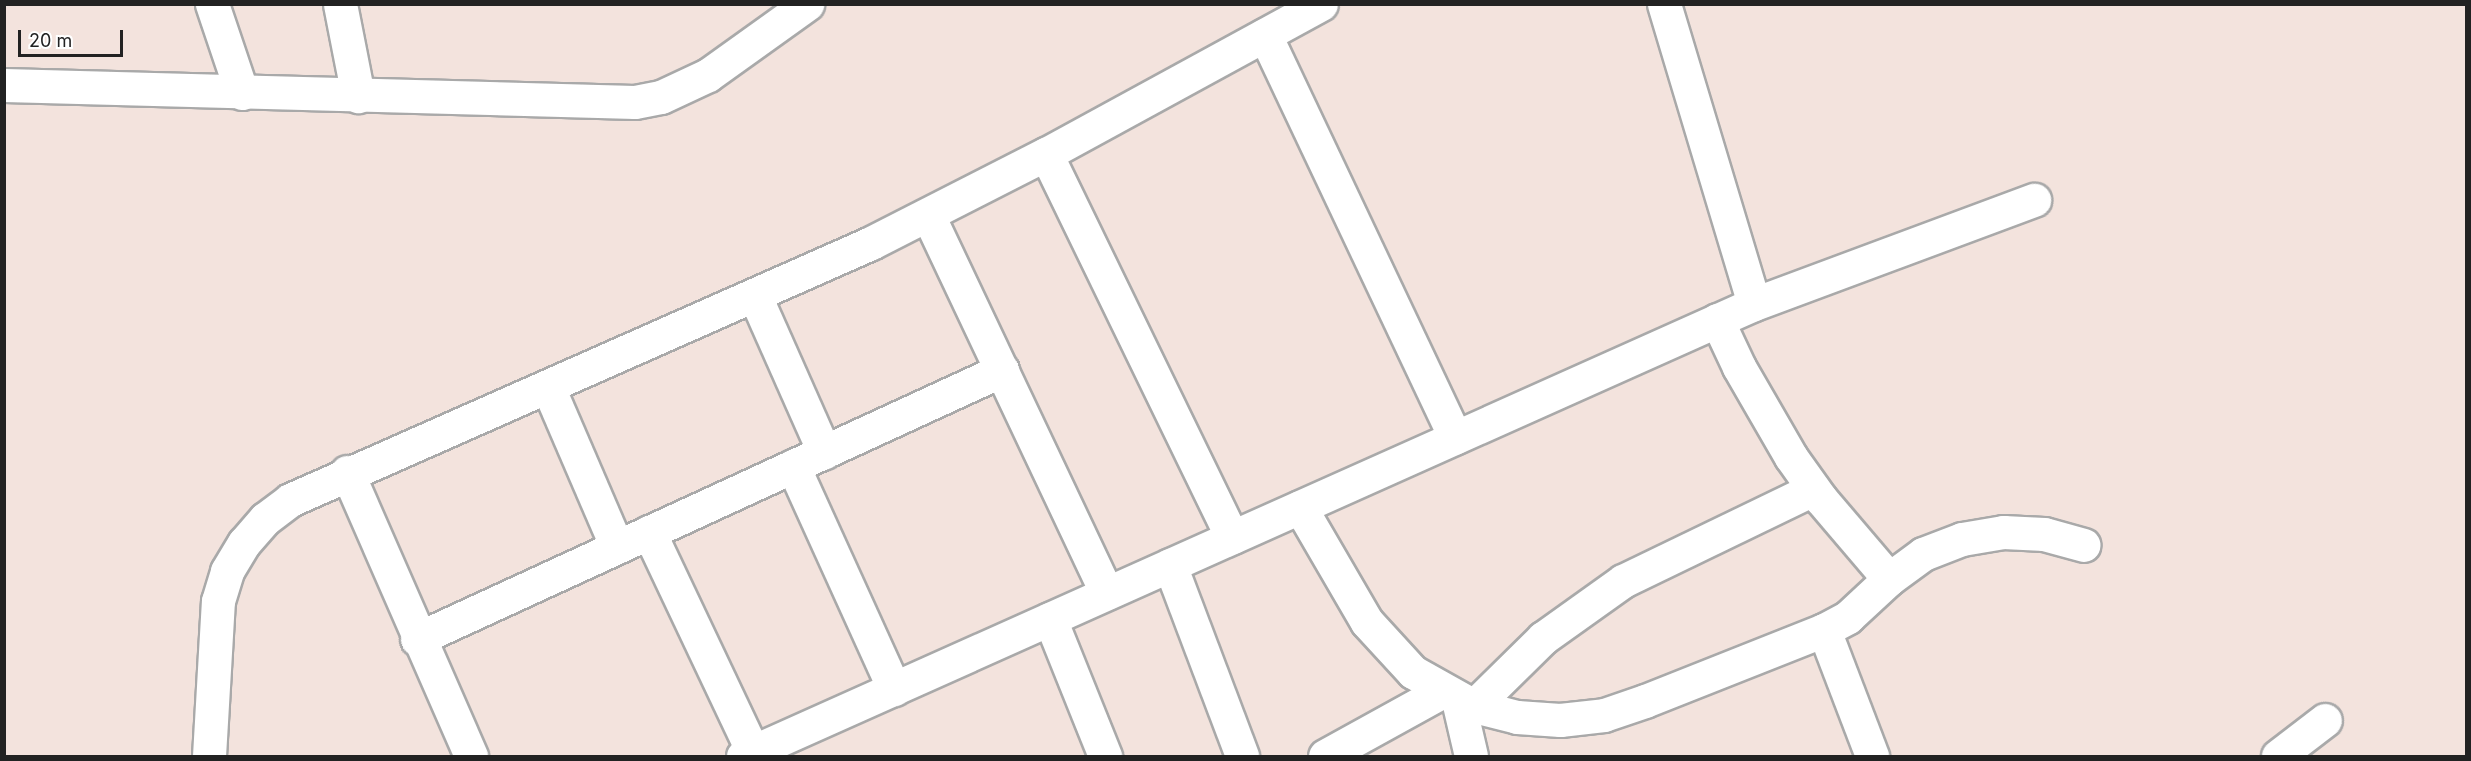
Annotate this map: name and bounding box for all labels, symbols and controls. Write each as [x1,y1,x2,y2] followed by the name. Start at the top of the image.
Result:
[21,18,126,56] scale bar
[29,30,72,51] text: 20 m

